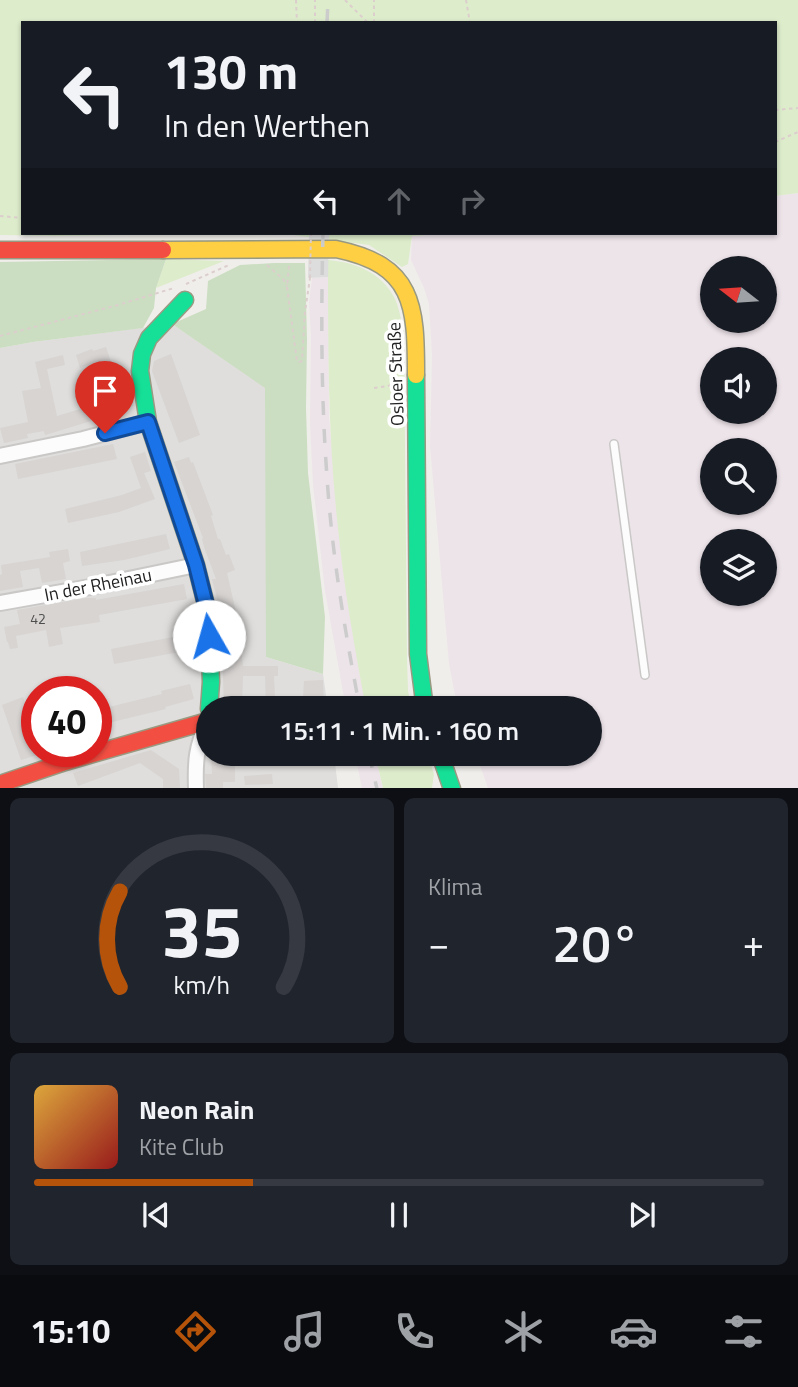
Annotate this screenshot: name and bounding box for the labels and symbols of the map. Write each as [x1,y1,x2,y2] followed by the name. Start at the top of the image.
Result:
[700,256,777,332] north arrow
[380,322,411,426] street label: Osloer Straße
[75,361,135,433] pin
[42,561,154,608] street label: In der Rheinau
[172,599,246,673] position arrow
[30,608,46,629] house number: 42
[21,676,112,767] speed limit sign: 40

